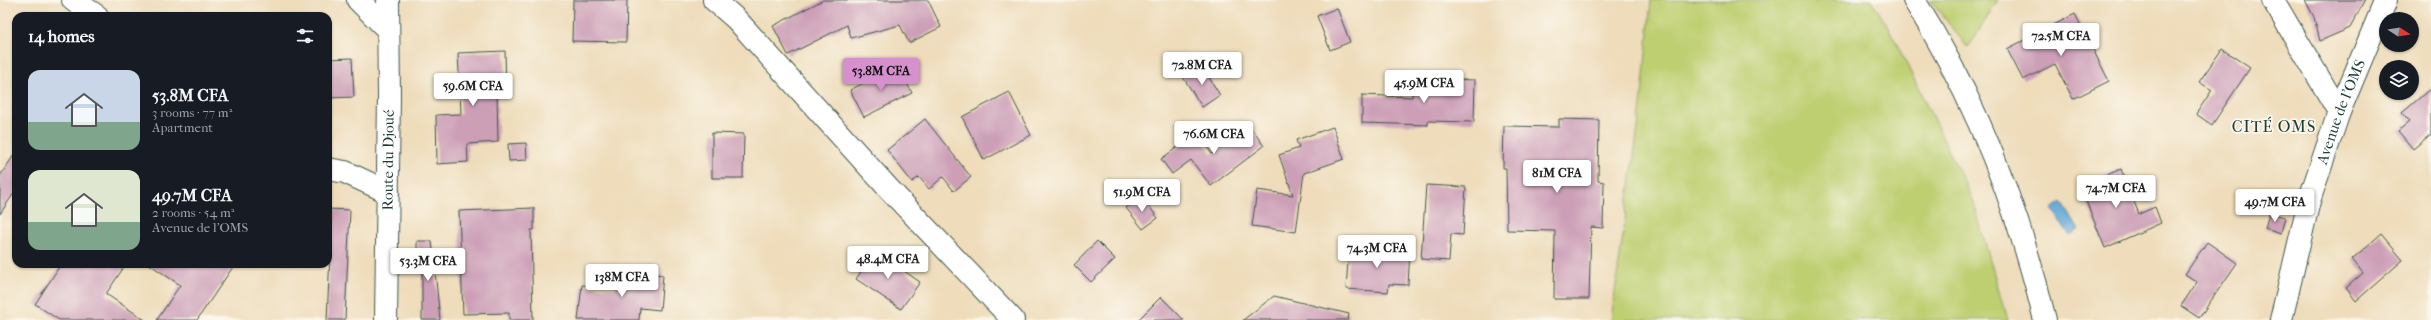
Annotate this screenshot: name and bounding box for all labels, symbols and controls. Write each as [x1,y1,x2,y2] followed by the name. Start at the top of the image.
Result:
[2379,12,2419,52] north arrow
[2379,12,2419,100] map controls
[2015,23,2107,57] pin: 72.5M CFA
[294,25,316,47] icon: filters
[28,26,95,46] text: 14 homes
[2031,28,2091,43] text: 72.5M CFA
[1156,52,1248,86] pin: 72.8M CFA
[2313,56,2369,168] street label: Avenue de l'OMS
[1172,57,1232,72] text: 72.8M CFA
[835,58,927,92] pin: 53.8M CFA
[2379,60,2419,100] button: layers
[852,63,910,78] text: 53.8M CFA
[1378,70,1470,104] pin: 45.9M CFA
[427,73,519,107] pin: 59.6M CFA
[1394,75,1454,90] text: 45.9M CFA
[443,78,503,93] text: 59.6M CFA
[152,85,229,105] text: 53.8M CFA
[60,86,108,134] icon: home
[152,105,232,120] text: 3 rooms · 77 m²
[378,109,398,211] street label: Route du Djoué
[2232,116,2316,136] district label: CITÉ OMS
[152,120,213,135] text: Apartment
[1168,121,1260,155] pin: 76.6M CFA
[1183,126,1245,141] text: 76.6M CFA
[1520,160,1594,194] pin: 81M CFA
[1532,165,1582,180] text: 81M CFA
[2070,175,2162,209] pin: 74.7M CFA
[1096,179,1188,213] pin: 51.9M CFA
[2086,180,2146,195] text: 74.7M CFA
[1113,184,1171,199] text: 51.9M CFA
[152,185,232,205] text: 49.7M CFA
[60,186,108,234] icon: home
[2229,189,2321,223] pin: 49.7M CFA
[2244,194,2306,209] text: 49.7M CFA
[152,205,234,220] text: 2 rooms · 54 m²
[152,220,248,235] text: Avenue de l'OMS
[1331,235,1423,269] pin: 74.3M CFA
[1347,240,1407,255] text: 74.3M CFA
[842,246,934,280] pin: 48.4M CFA
[382,248,474,282] pin: 53.3M CFA
[856,251,920,266] text: 48.4M CFA
[399,253,457,268] text: 53.3M CFA
[581,264,663,298] pin: 138M CFA
[594,269,650,284] text: 138M CFA

